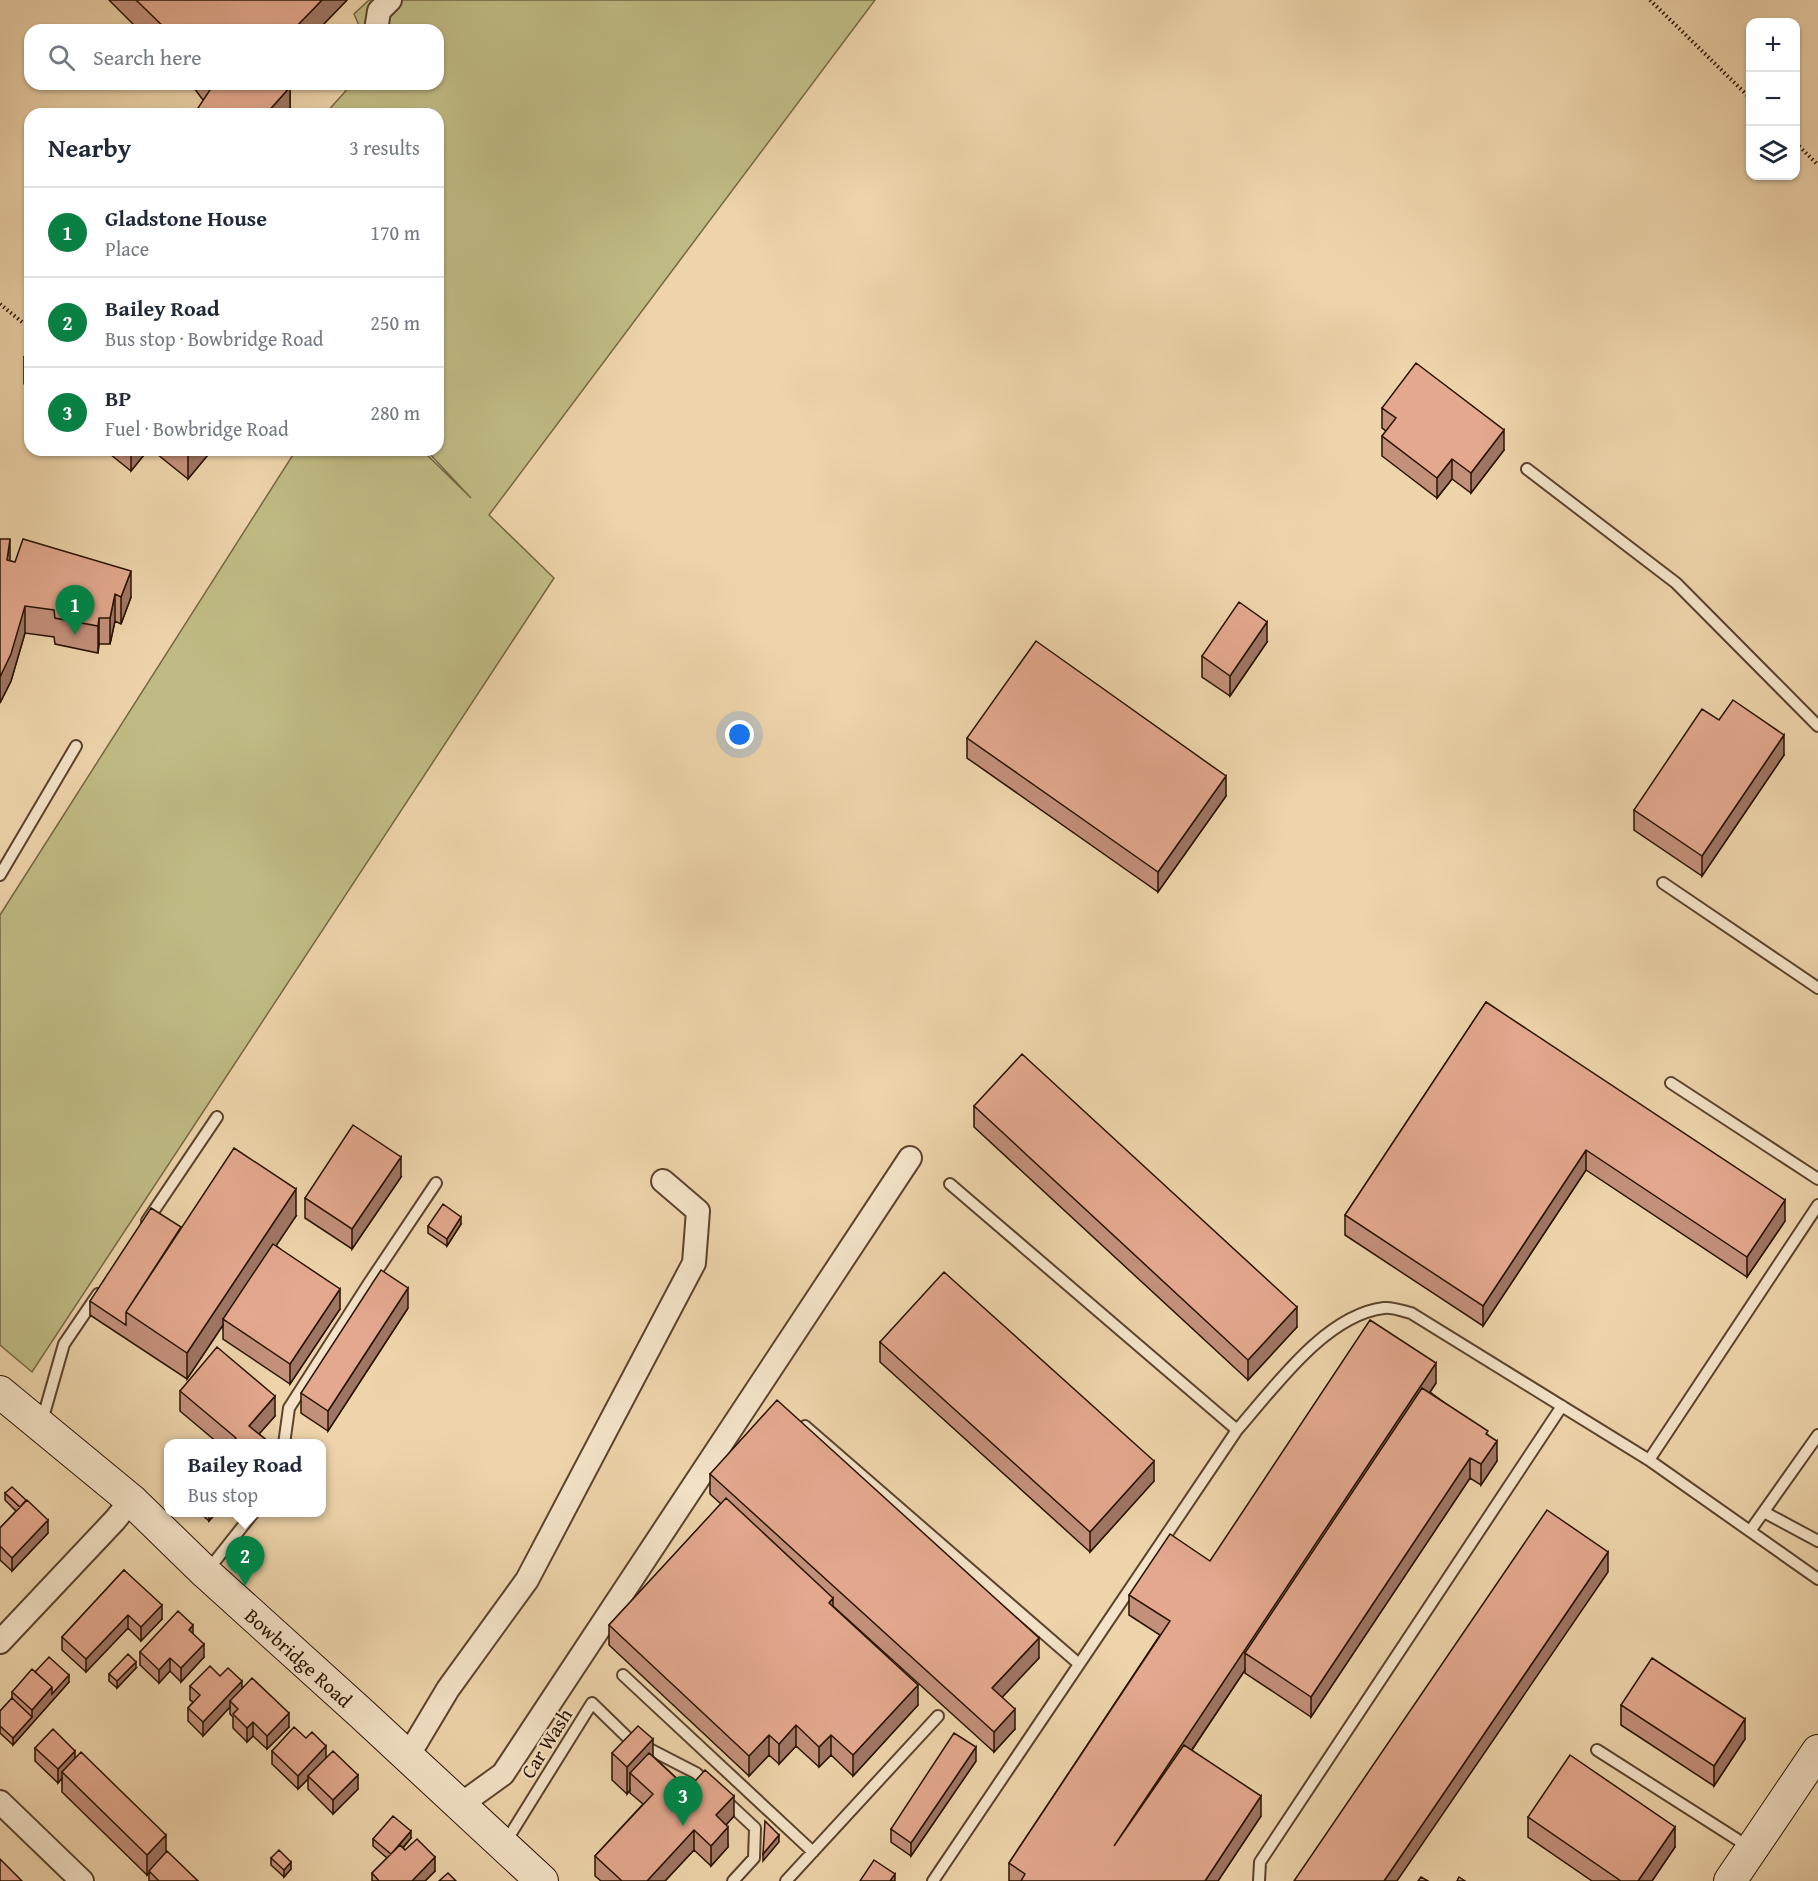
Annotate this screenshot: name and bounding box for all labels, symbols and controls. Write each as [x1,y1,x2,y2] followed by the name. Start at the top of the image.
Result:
[1746,18,1800,180] map controls
[1746,18,1800,72] button: +
[24,24,444,90] search box
[45,41,78,74] icon: search
[93,41,202,73] text: Search here
[1746,72,1800,126] button: −
[1746,126,1800,180] button: layers
[48,128,131,167] text: Nearby
[349,133,420,162] text: 3 results
[105,202,267,234] text: Gladstone House
[62,218,73,247] text: 1
[370,218,420,247] text: 170 m
[105,234,149,263] text: Place
[105,292,220,324] text: Bailey Road
[62,308,73,337] text: 2
[370,308,420,337] text: 250 m
[105,324,324,353] text: Bus stop · Bowbridge Road
[105,382,131,414] text: BP
[62,398,73,427] text: 3
[370,398,420,427] text: 280 m
[105,414,289,443] text: Fuel · Bowbridge Road
[56,586,94,635] pin: 1
[725,720,754,749] your location
[164,1439,326,1517] popup
[188,1448,302,1480] text: Bailey Road
[188,1480,258,1509] text: Bus stop
[226,1536,264,1586] pin: 2
[239,1601,360,1714] street label: Bowbridge Road
[513,1702,579,1784] street label: Car Wash
[664,1776,702,1826] pin: 3

